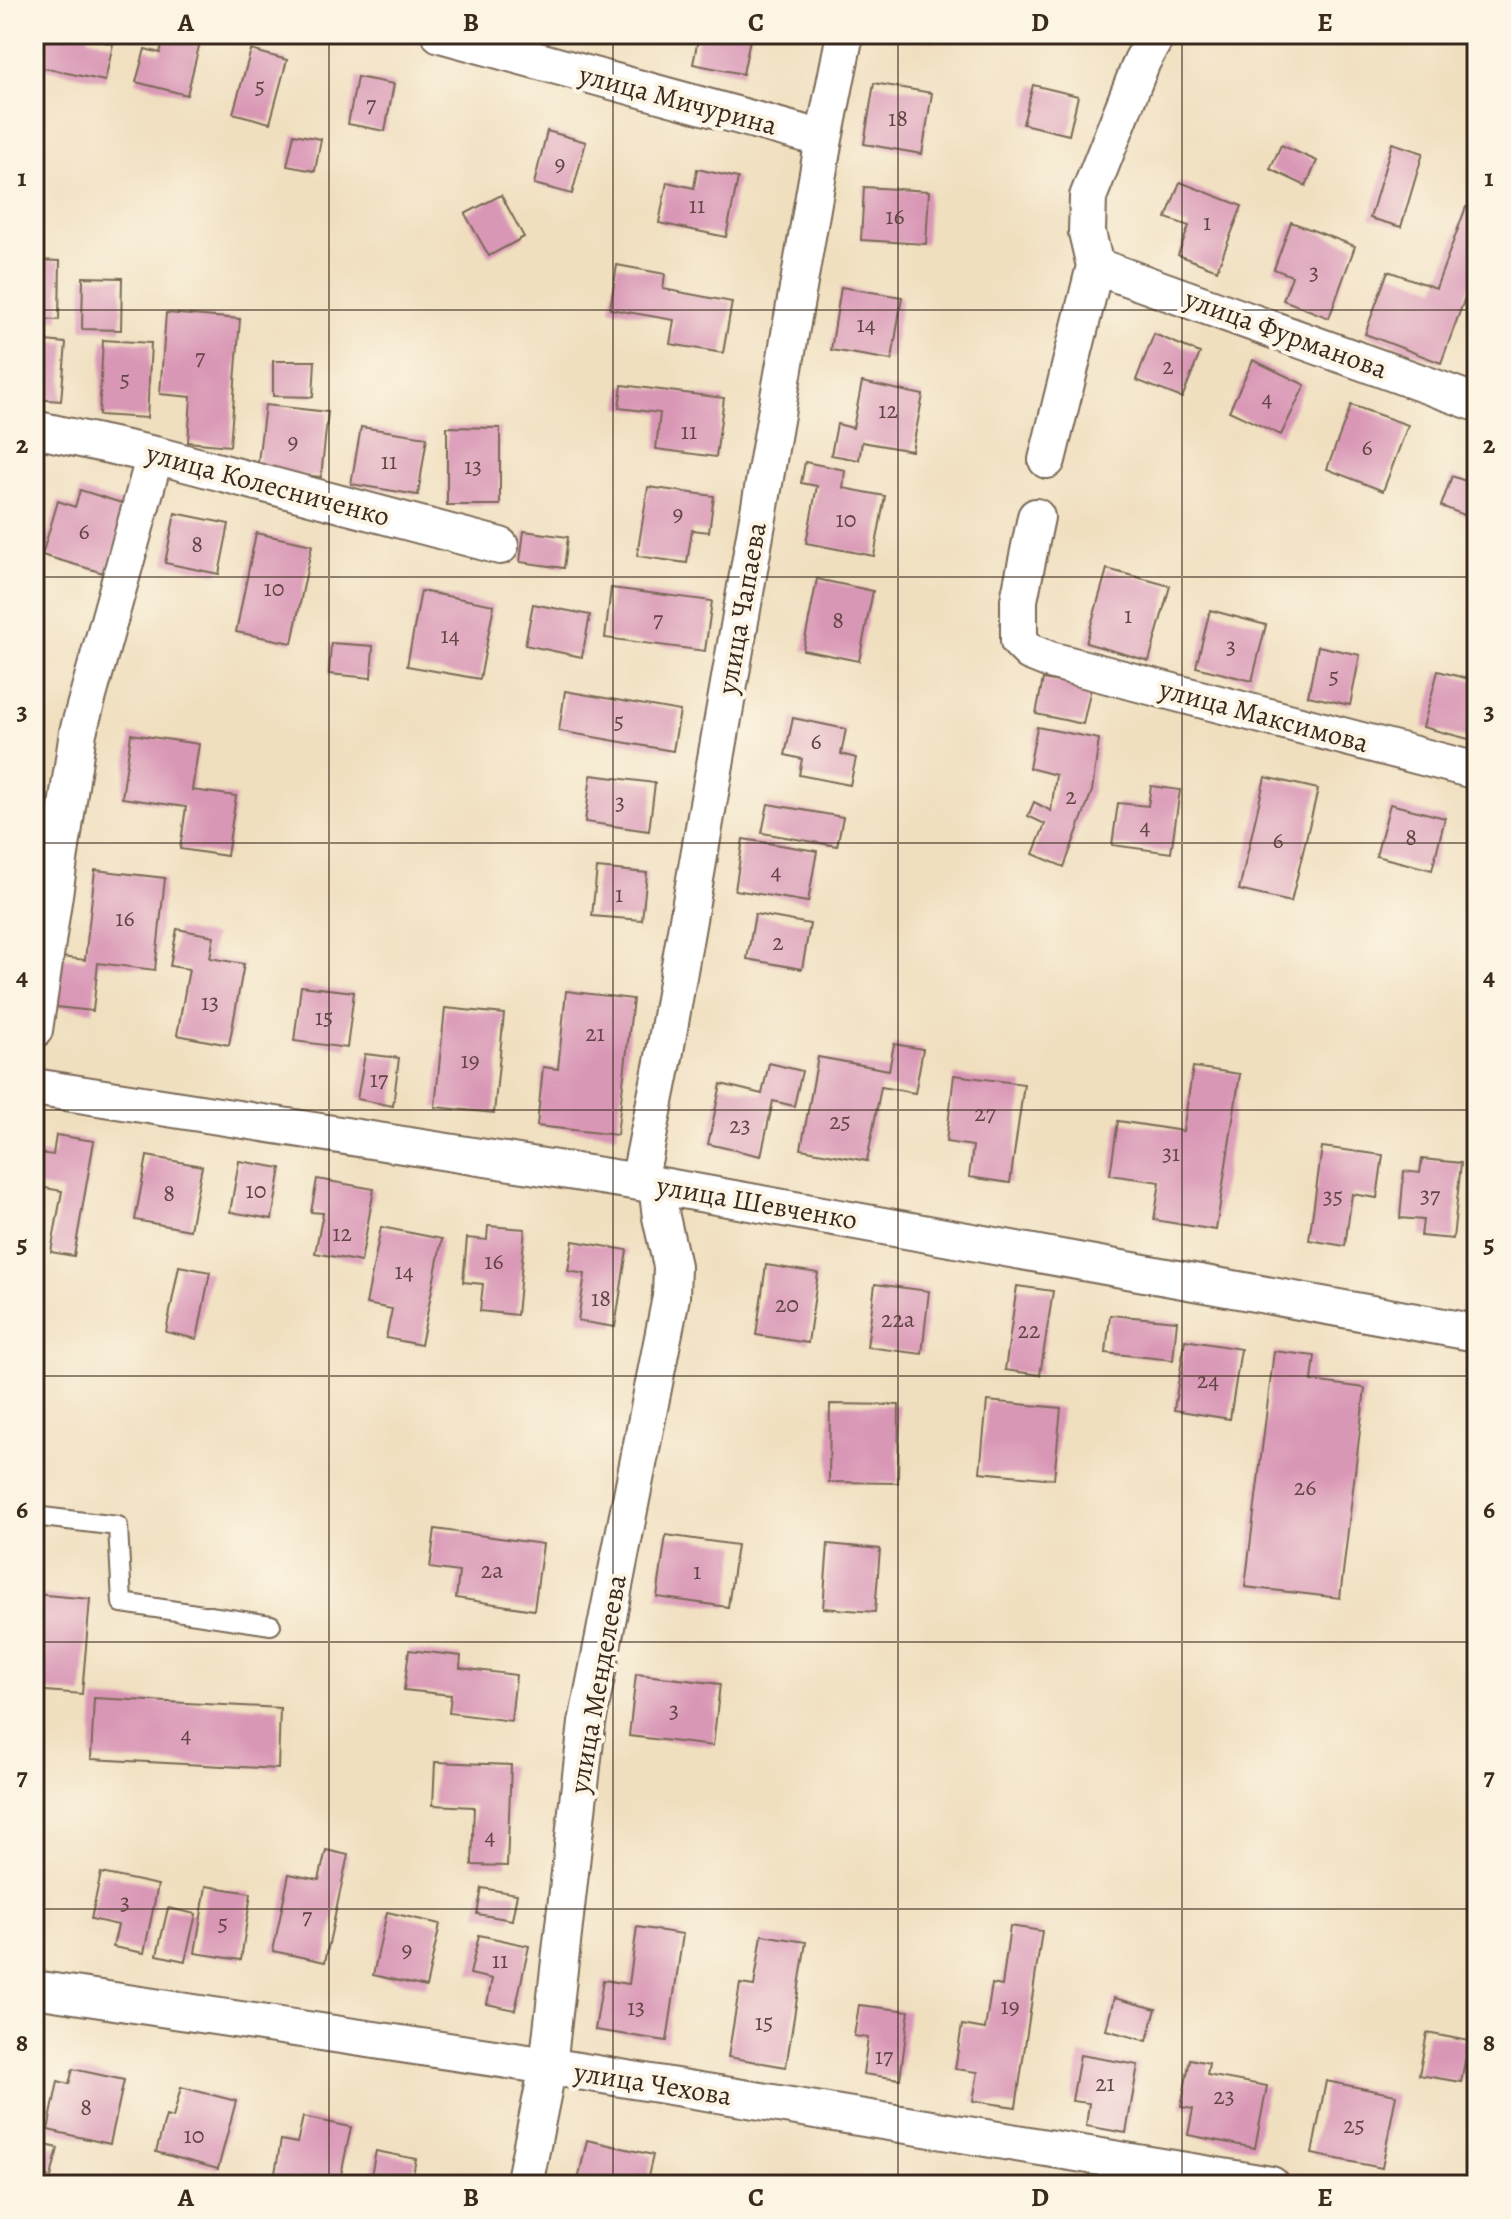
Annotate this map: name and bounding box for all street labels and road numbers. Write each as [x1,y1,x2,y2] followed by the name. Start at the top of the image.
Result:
[574,55,781,145] street label: улица Мичурина
[1179,279,1392,388] street label: улица Фурманова
[141,434,394,536] street label: улица Колесниченко
[708,519,776,698] street label: улица Чапаева
[1154,670,1373,762] street label: улица Максимова
[653,1166,860,1239] street label: улица Шевченко
[560,1572,636,1797] street label: улица Менделеева
[571,2053,735,2115] street label: улица Чехова

